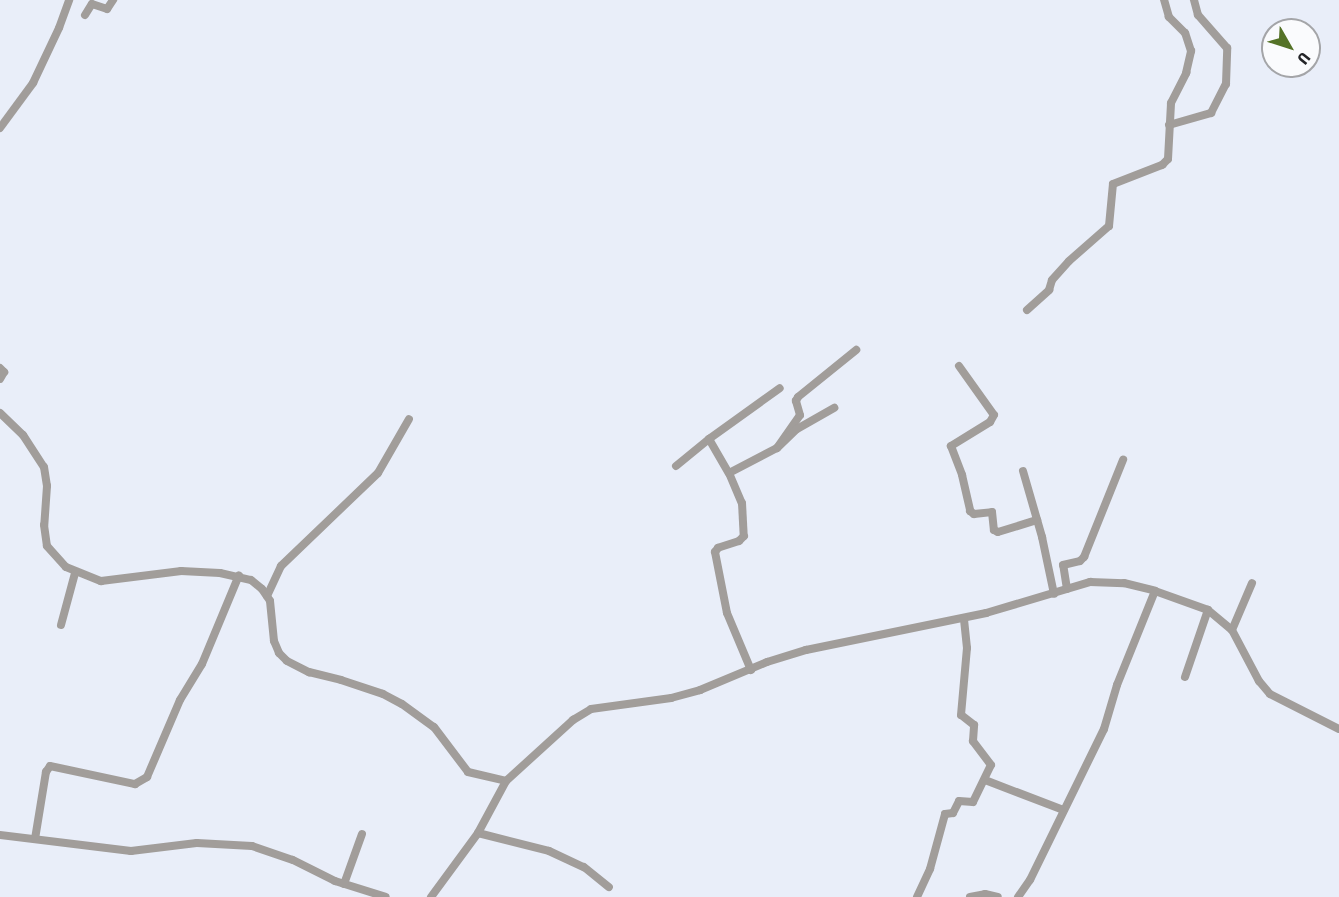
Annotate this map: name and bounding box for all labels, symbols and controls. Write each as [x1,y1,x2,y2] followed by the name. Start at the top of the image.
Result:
[1261,18,1321,78] north arrow
[1293,49,1314,68] text: U

